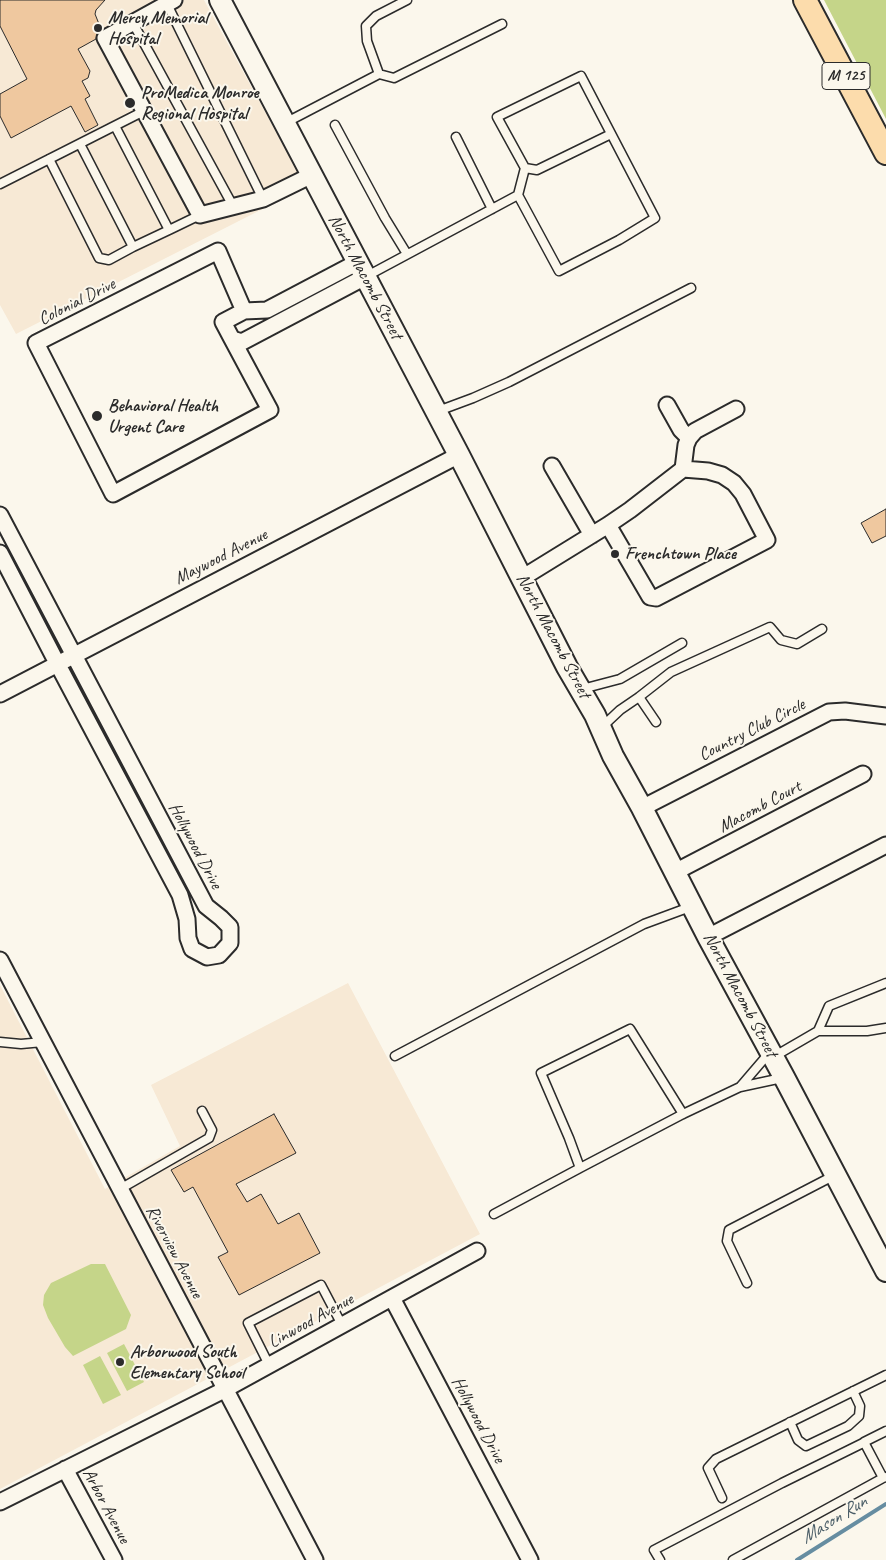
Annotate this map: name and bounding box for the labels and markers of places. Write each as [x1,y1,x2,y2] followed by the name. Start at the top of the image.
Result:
[108,7,208,50] place label: Mercy Memorial Hospital
[92,22,104,34] marker: Mercy Memorial Hospital
[141,82,258,125] place label: ProMedica Monroe Regional Hospital
[123,96,137,110] marker: ProMedica Monroe Regional Hospital
[108,395,218,438] place label: Behavioral Health Urgent Care
[90,409,104,423] marker: Behavioral Health Urgent Care
[625,543,736,565] place label: Frenchtown Place
[609,548,621,560] marker: Frenchtown Place
[130,1341,244,1384] place label: Arborwood South Elementary School
[114,1356,126,1368] marker: Arborwood South Elementary School

